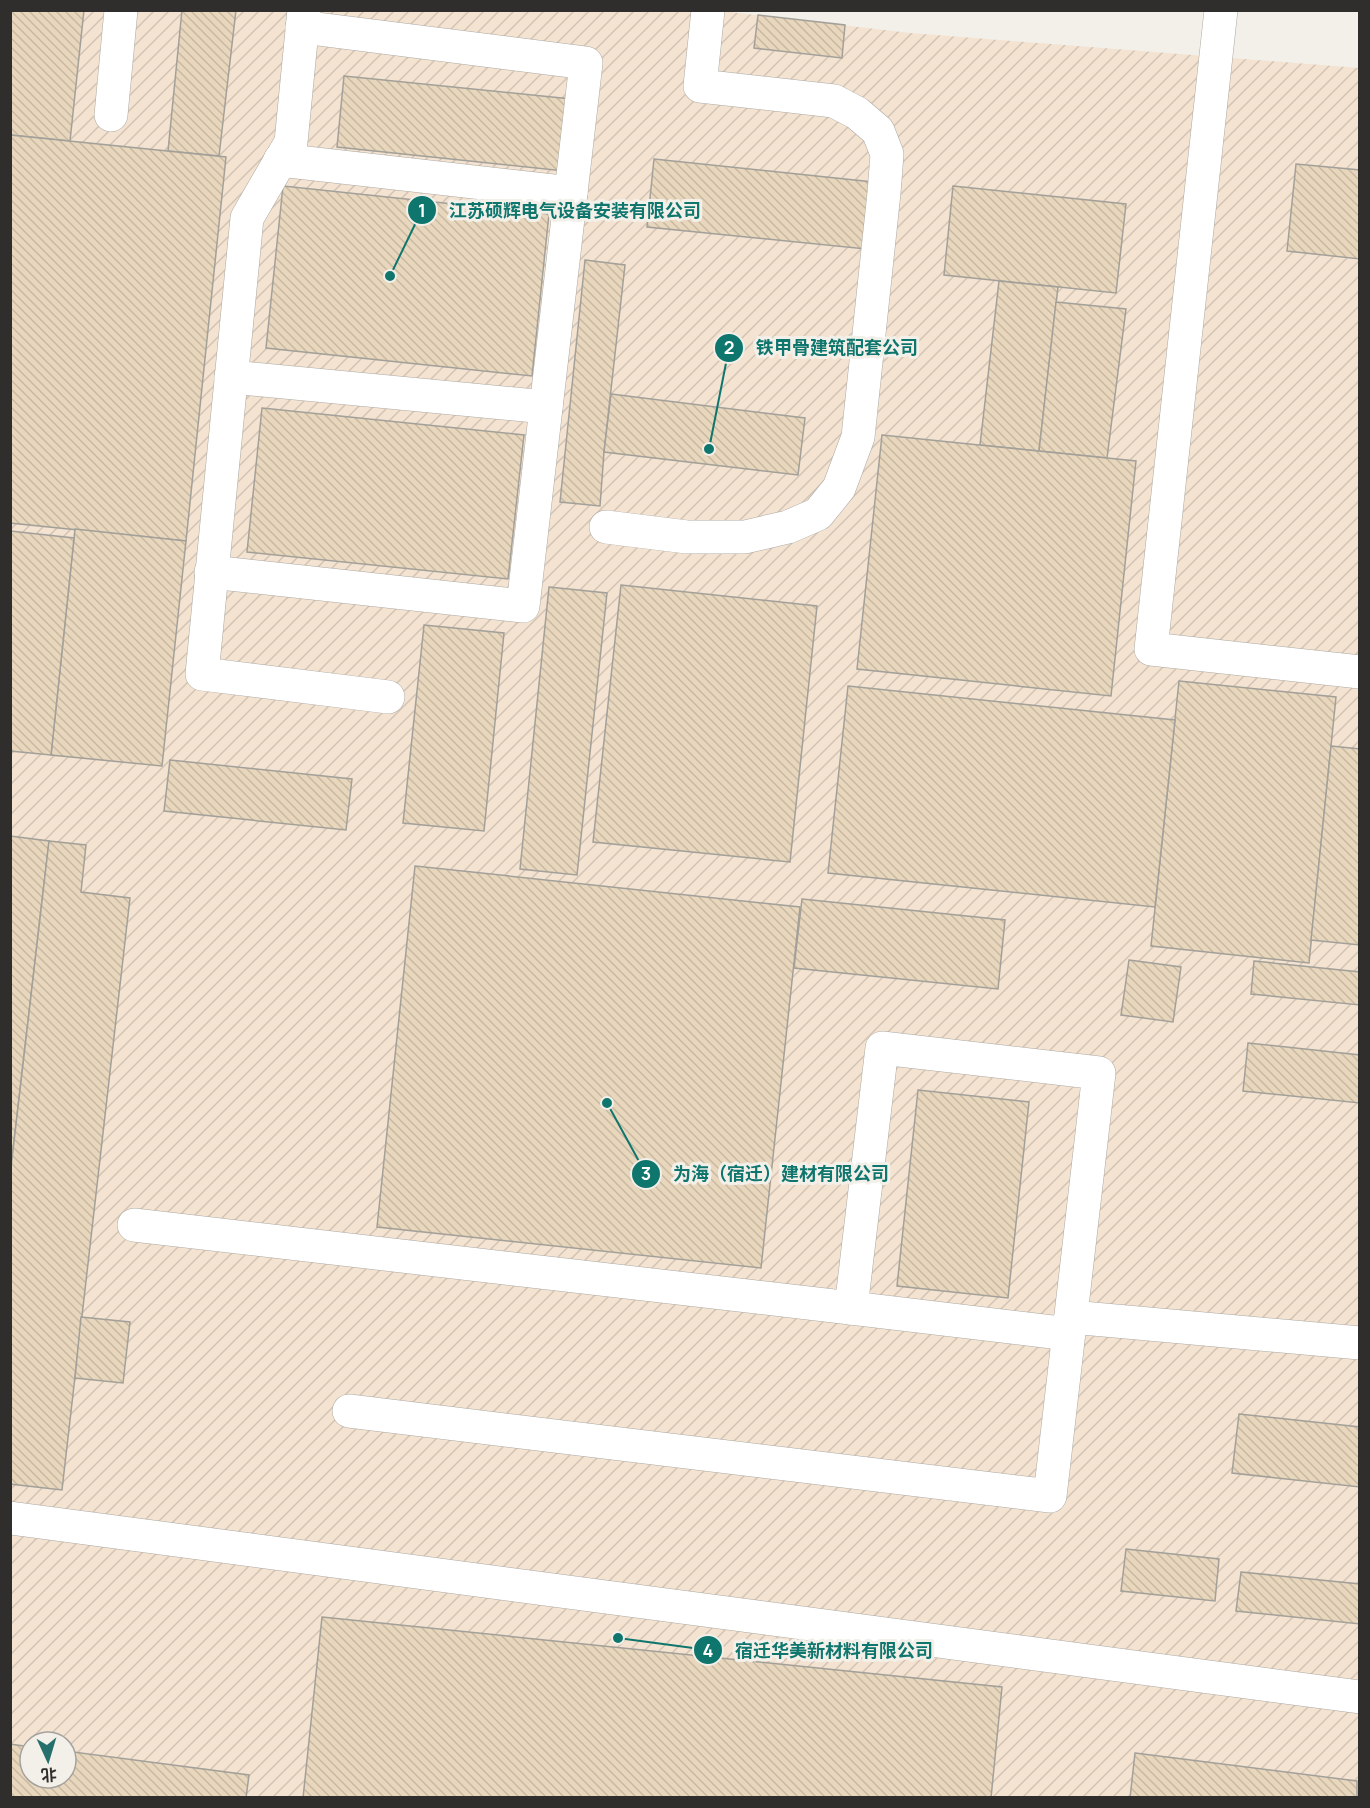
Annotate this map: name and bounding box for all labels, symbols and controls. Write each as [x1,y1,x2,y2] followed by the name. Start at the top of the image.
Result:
[407,192,713,228] callout: 江苏硕辉电气设备安装有限公司
[418,198,426,222] text: 1
[449,198,701,222] text: 江苏硕辉电气设备安装有限公司
[714,330,930,366] callout: 铁甲骨建筑配套公司
[724,335,734,359] text: 2
[756,335,918,359] text: 铁甲骨建筑配套公司
[631,1156,901,1192] callout: 为海（宿迁）建材有限公司
[641,1161,651,1185] text: 3
[673,1161,889,1185] text: 为海（宿迁）建材有限公司
[693,1632,945,1668] callout: 宿迁华美新材料有限公司
[703,1638,714,1662] text: 4
[735,1638,933,1662] text: 宿迁华美新材料有限公司
[18,1730,78,1790] north arrow
[40,1763,58,1786] text: 北

